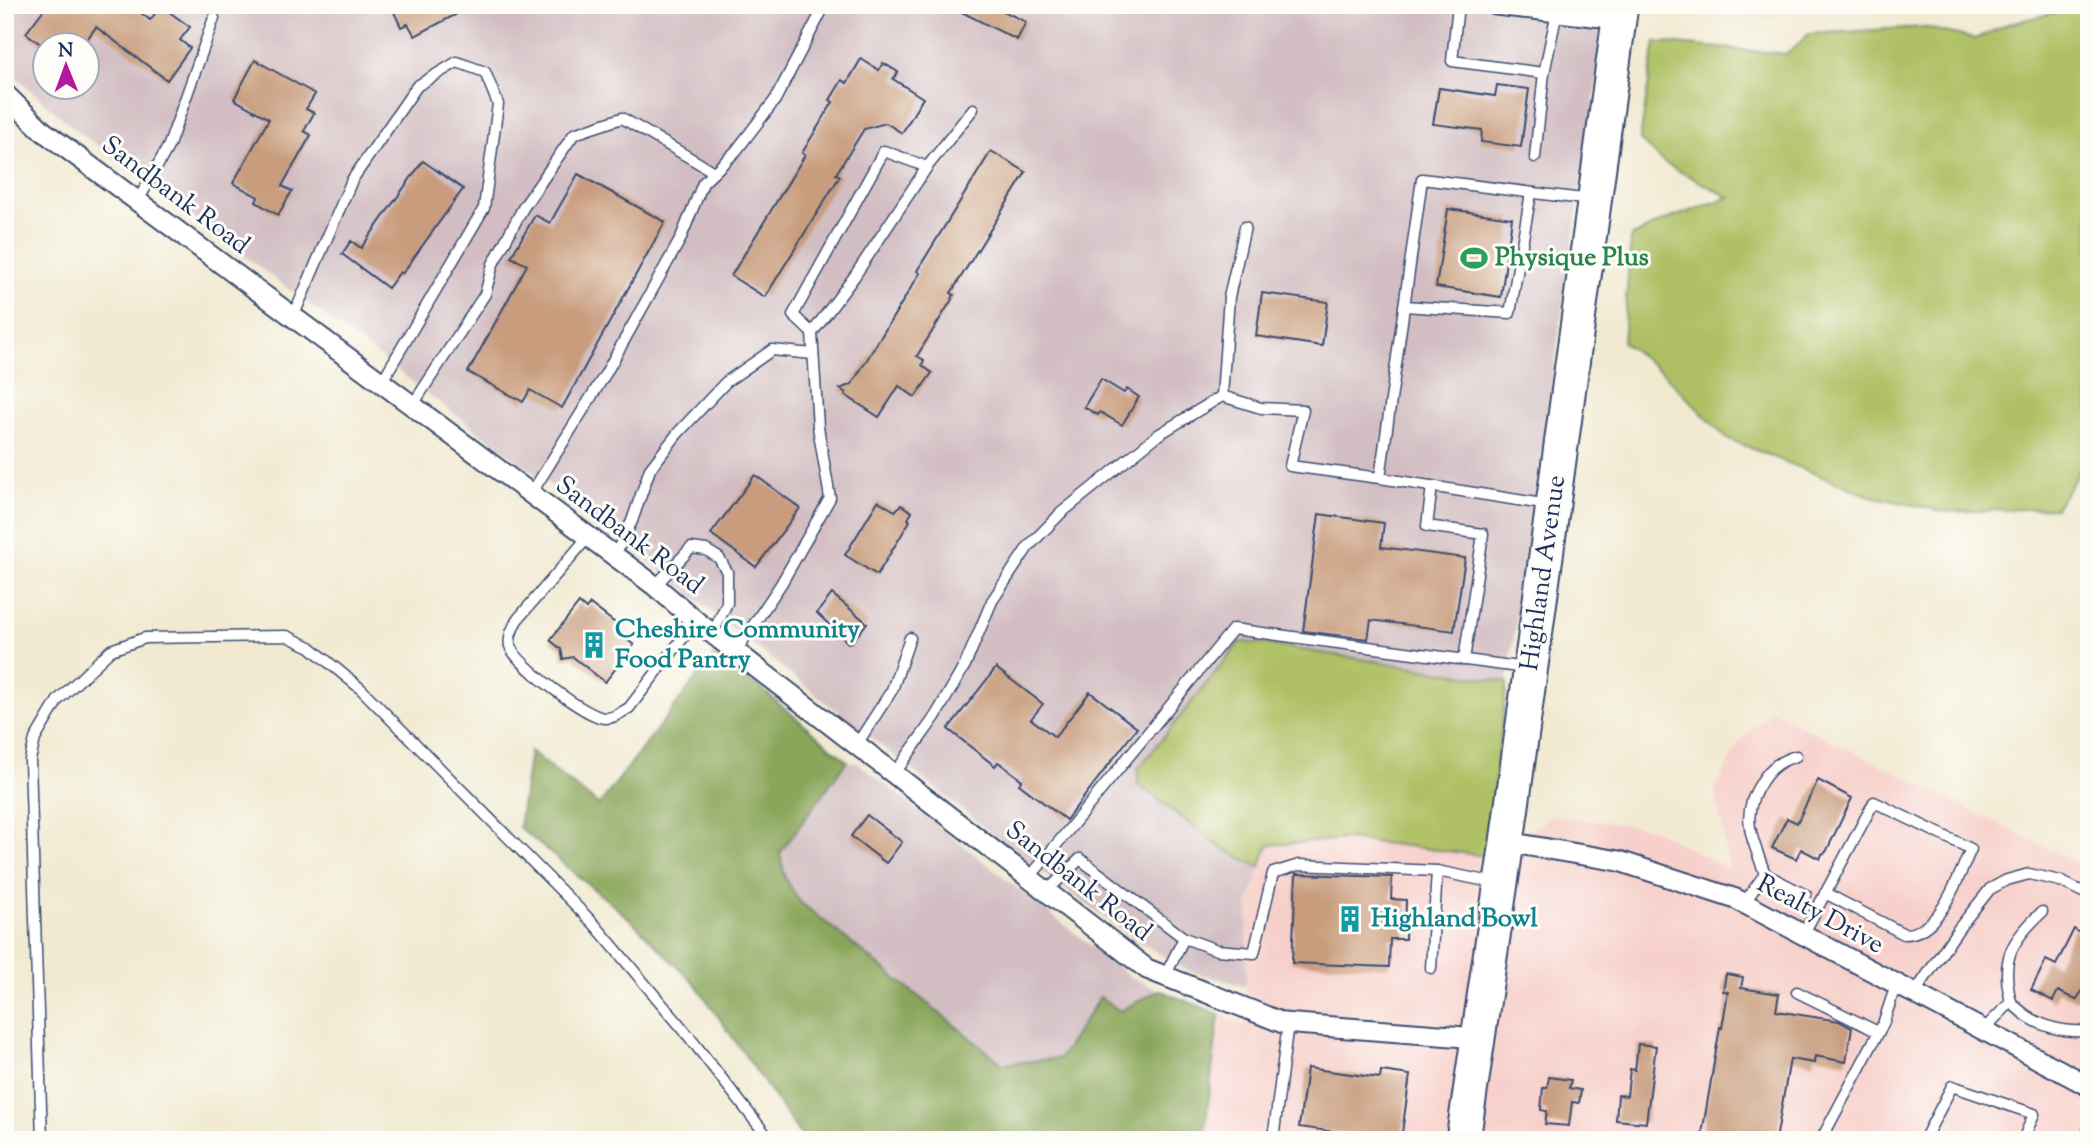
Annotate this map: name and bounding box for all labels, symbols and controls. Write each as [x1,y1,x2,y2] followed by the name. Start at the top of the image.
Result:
[32,32,102,102] north arrow
[58,38,74,65] text: N
[93,128,257,264] street label: Sandbank Road
[1495,240,1649,277] place label: Physique Plus
[1459,243,1489,273] sports icon: Physique Plus
[547,468,711,604] street label: Sandbank Road
[1512,473,1576,673] street label: Highland Avenue
[615,612,860,679] place label: Cheshire Community Food Pantry
[579,630,609,660] building icon: Cheshire Community Food Pantry
[997,813,1159,951] street label: Sandbank Road
[1750,866,1890,964] street label: Realty Drive
[1371,901,1539,938] place label: Highland Bowl
[1335,904,1365,934] building icon: Highland Bowl

